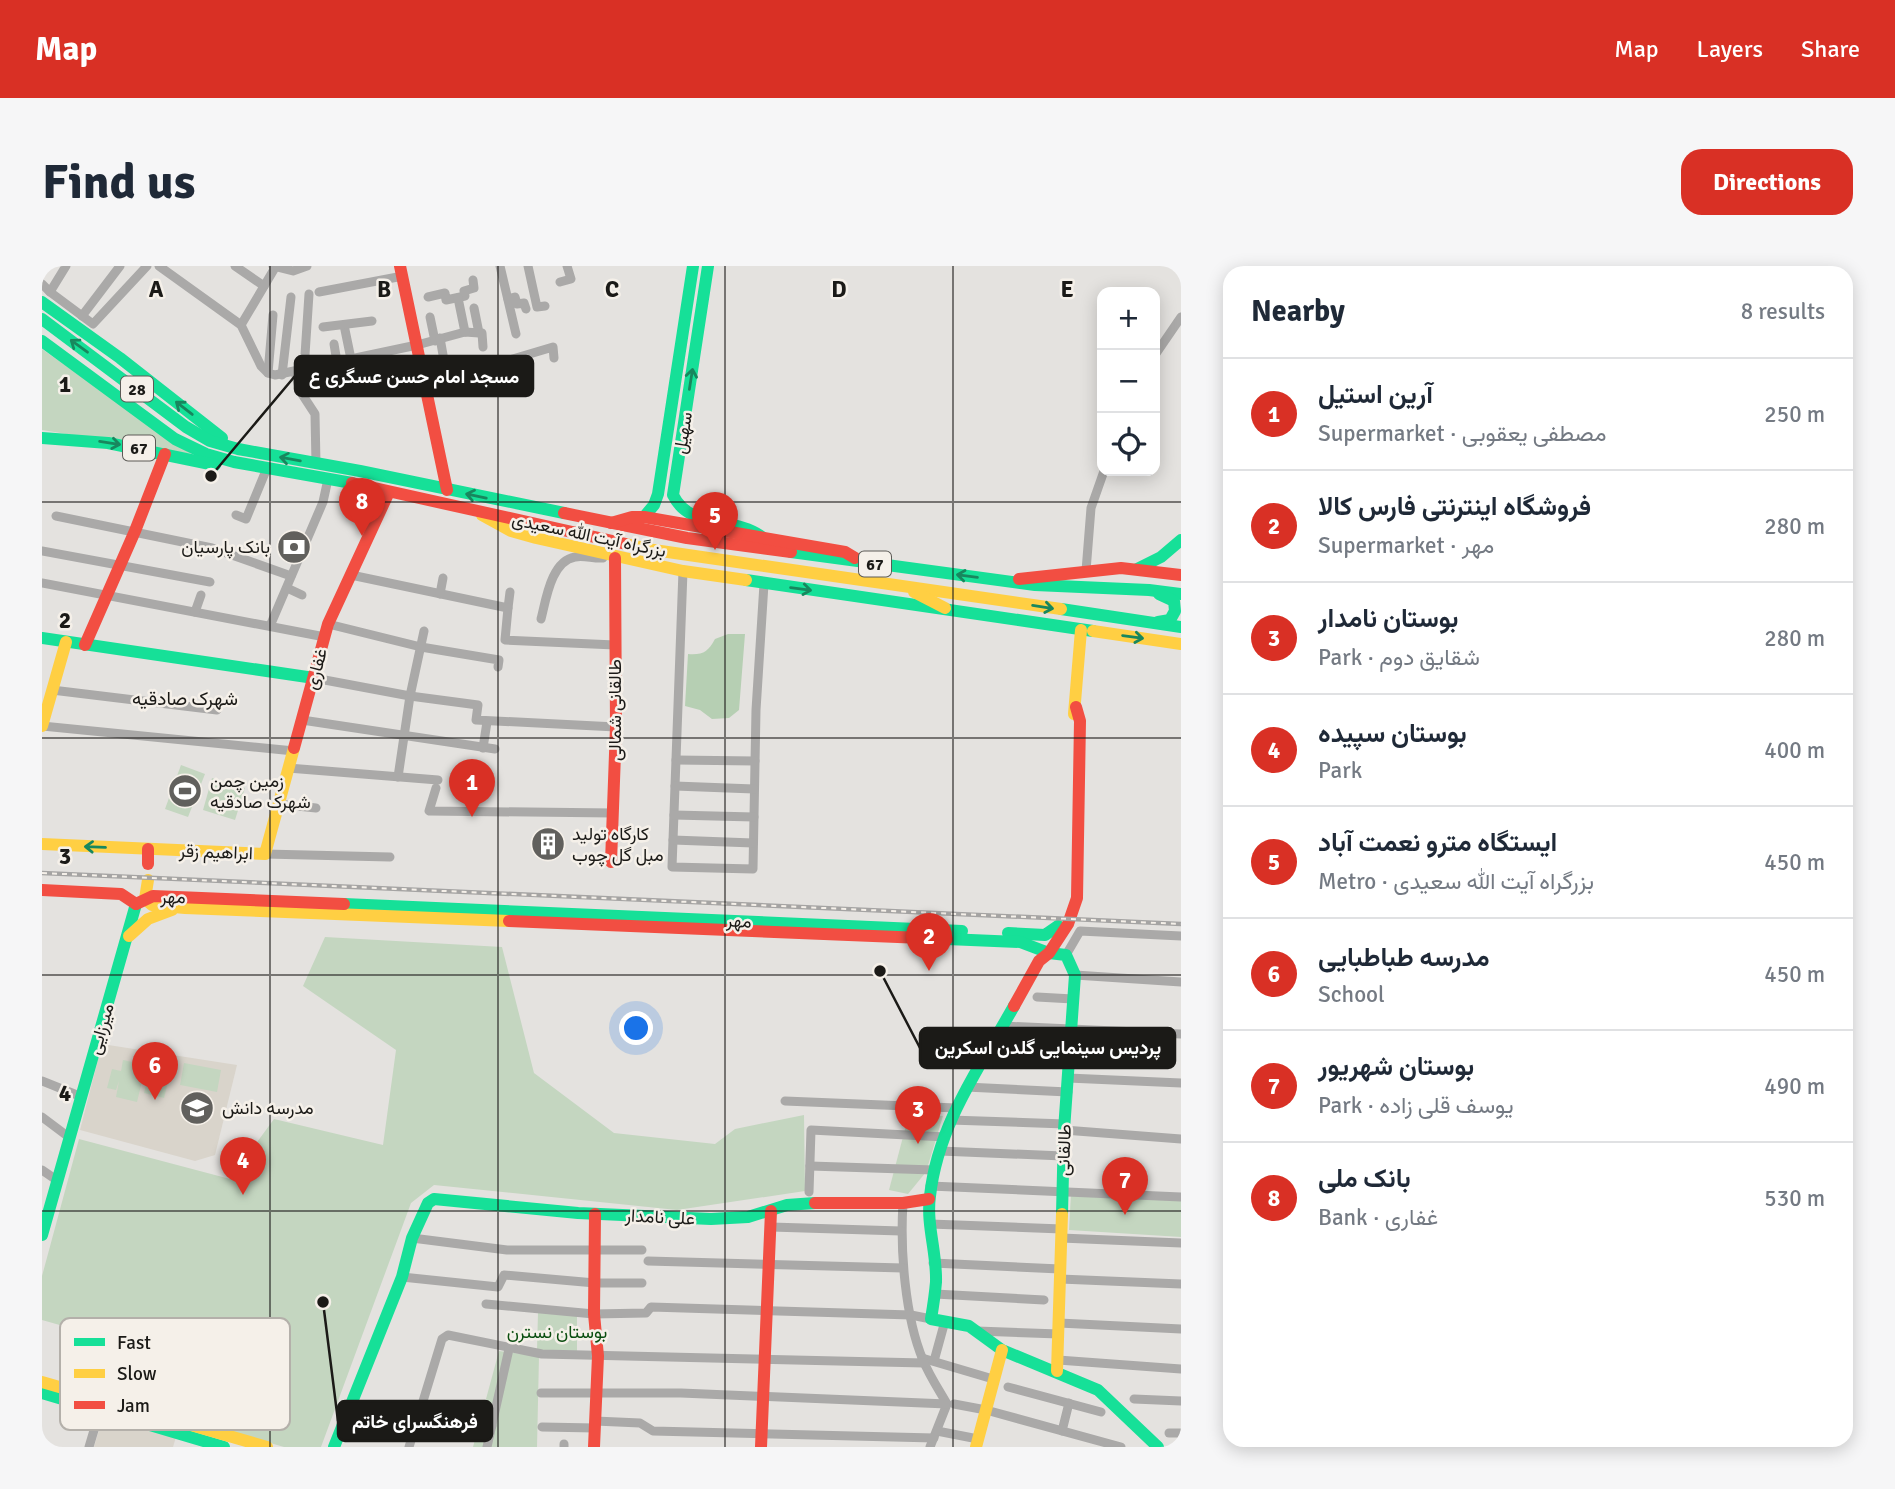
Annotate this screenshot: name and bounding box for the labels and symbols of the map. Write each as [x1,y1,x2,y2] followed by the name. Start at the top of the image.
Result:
[149,275,164,304] text: A
[377,275,391,304] text: B
[605,275,619,304] text: C
[831,275,847,304] text: D
[1060,275,1074,304] text: E
[70,339,89,354] one-way arrow
[295,356,533,396] callout: مسجد امام حسن عسگری ع
[309,365,519,389] text: مسجد امام حسن عسگری ع
[685,368,698,391] one-way arrow
[59,370,71,399] text: 1
[121,377,153,402] road number: 28
[175,400,193,415] one-way arrow
[669,410,697,456] street label: سهیل
[123,436,155,460] road number: 67
[98,437,121,450] one-way arrow
[279,452,302,465] one-way arrow
[339,478,385,536] pin: 8
[465,488,488,502] one-way arrow
[692,492,738,550] pin: 5
[510,508,668,562] street label: بزرگراه آیت الله سعیدی
[275,528,313,566] bank icon: بانک پارسیان
[181,536,270,559] place label: بانک پارسیان
[859,552,891,576] road number: 67
[956,570,979,583] one-way arrow
[789,583,812,596] one-way arrow
[1031,601,1054,614] one-way arrow
[59,606,71,635] text: 2
[1121,631,1144,644] one-way arrow
[300,646,332,692] street label: غفاری
[604,659,626,761] street label: طالقانی شمالی
[132,687,238,711] district label: شهرک صادقیه
[449,759,495,817] pin: 1
[210,770,311,813] place label: زمین چمن شهرک صادقیه
[166,772,204,810] sports icon: زمین چمن شهرک صادقیه
[572,823,664,867] place label: کارگاه تولید مبل گل چوب
[529,825,567,863] building icon: کارگاه تولید مبل گل چوب
[84,840,107,853] one-way arrow
[178,840,253,865] street label: ابراهیم زقر
[59,842,71,871] text: 3
[159,886,186,908] street label: مهر
[725,909,752,933] street label: مهر
[906,913,952,971] pin: 2
[83,1001,119,1057] street label: میرزایی
[619,1011,653,1045] your location
[920,1028,1175,1068] callout: پردیس سینمایی گلدن اسکرین
[935,1036,1161,1061] text: پردیس سینمایی گلدن اسکرین
[132,1042,178,1100] pin: 6
[59,1079,71,1108] text: 4
[895,1086,941,1144] pin: 3
[178,1089,216,1127] school or university icon: مدرسه دانش
[222,1097,314,1119] place label: مدرسه دانش
[1052,1124,1076,1176] street label: طالقانی
[220,1137,266,1195] pin: 4
[1102,1157,1148,1215] pin: 7
[623,1204,696,1230] street label: علی نامدار
[60,1318,290,1430] legend
[507,1321,607,1343] park label: بوستان نسترن
[117,1331,151,1355] text: Fast
[117,1362,157,1386] text: Slow
[117,1394,150,1418] text: Jam
[338,1401,492,1441] callout: فرهنگسرای خاتم
[352,1410,478,1434] text: فرهنگسرای خاتم

